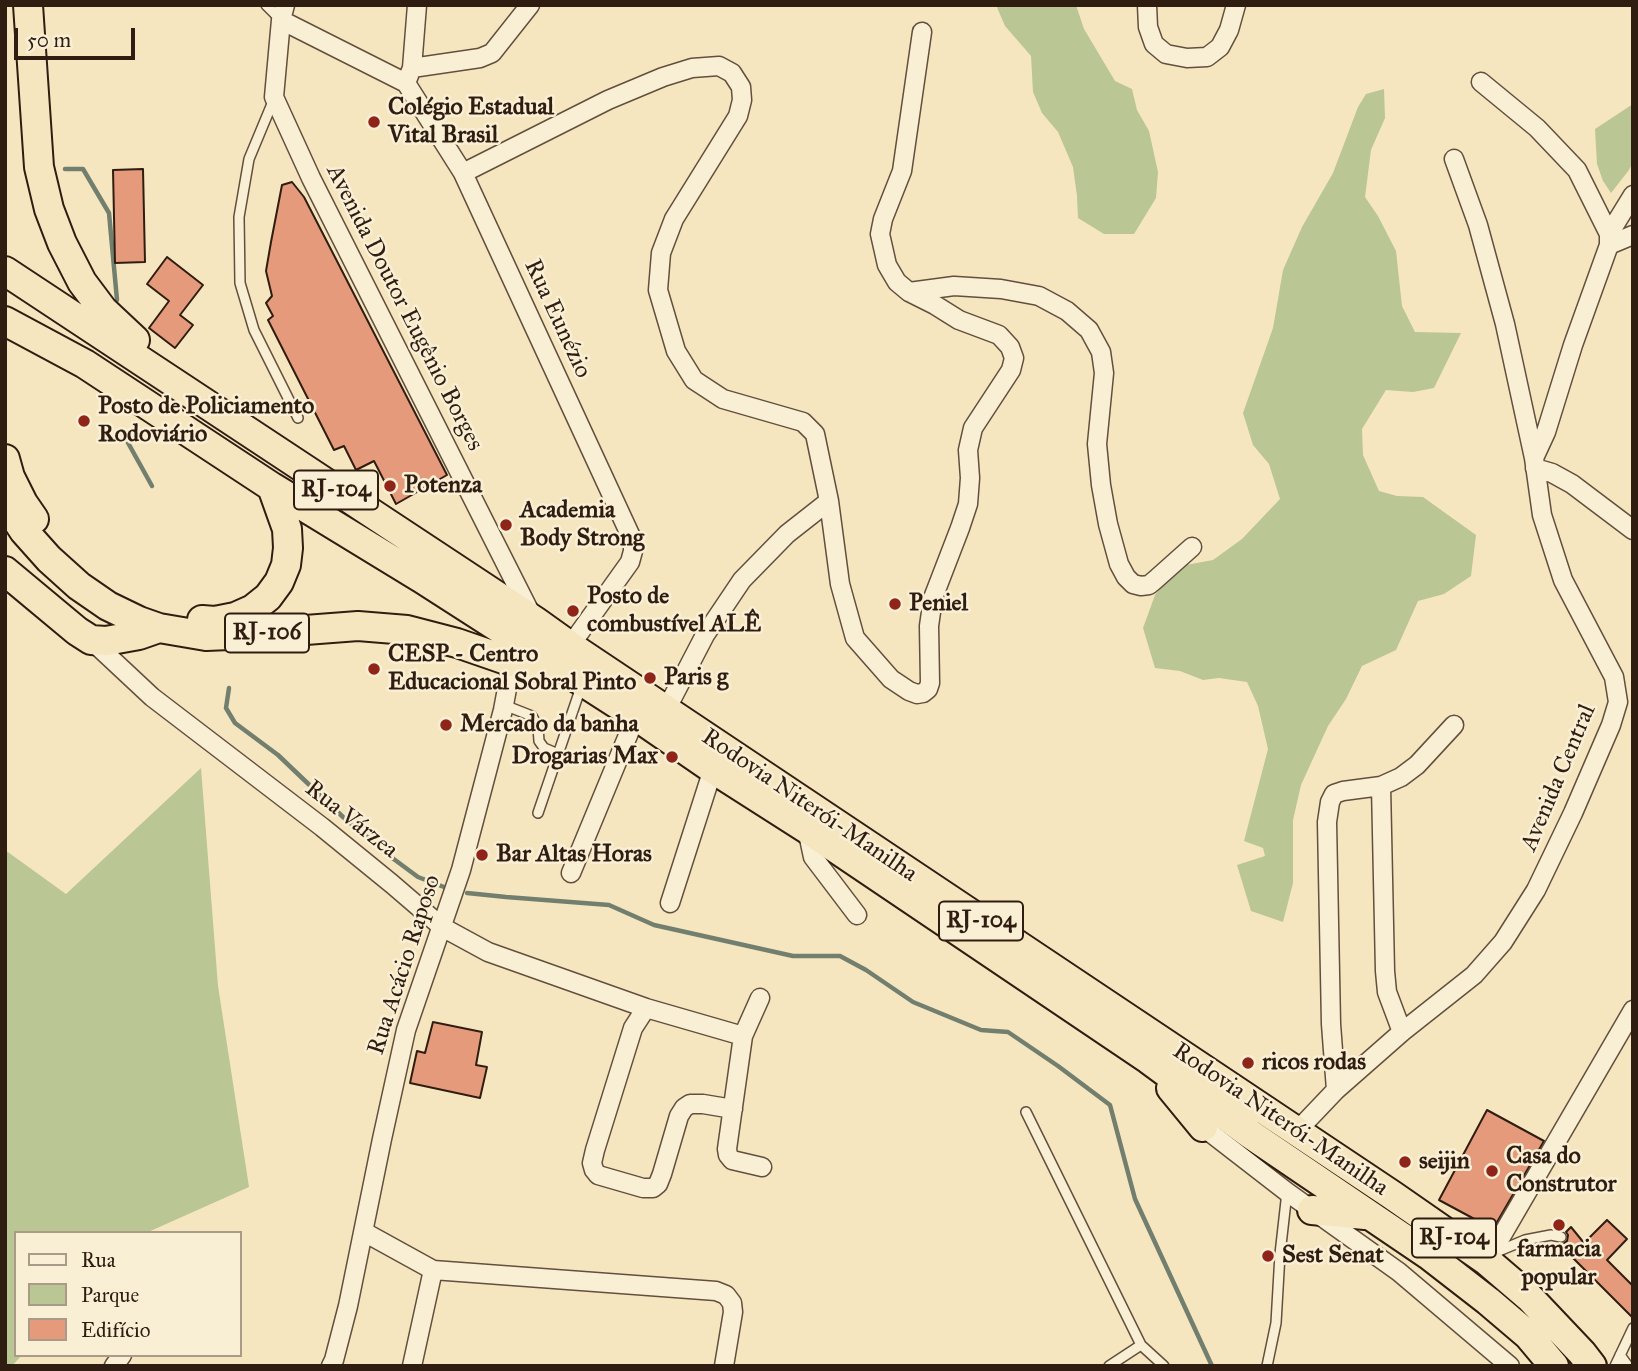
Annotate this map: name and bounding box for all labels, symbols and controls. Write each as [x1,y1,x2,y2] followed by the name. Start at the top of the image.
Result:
[18,14,138,58] scale bar
[27,27,71,53] text: 50 m
[388,94,554,150] place label: Colégio Estadual Vital Brasil
[366,114,382,130] marker: Colégio Estadual Vital Brasil
[319,160,489,456] street label: Avenida Doutor Eugênio Borges
[517,255,597,383] street label: Rua Eunézio
[98,393,314,449] place label: Posto de Policiamento Rodoviário
[76,413,92,429] marker: Posto de Policiamento Rodoviário
[294,470,378,510] road number: RJ-104
[404,472,482,500] place label: Potenza
[382,478,398,494] marker: Potenza
[520,497,644,553] place label: Academia Body Strong
[498,517,514,533] marker: Academia Body Strong
[587,583,761,639] place label: Posto de combustível ALÊ
[909,590,968,618] place label: Peniel
[887,596,903,612] marker: Peniel
[565,603,581,619] marker: Posto de combustível ALÊ
[225,614,309,652] road number: RJ-106
[388,641,636,697] place label: CESP - Centro Educacional Sobral Pinto
[366,661,382,677] marker: CESP - Centro Educacional Sobral Pinto
[664,664,728,692] place label: Paris g
[642,670,658,686] marker: Paris g
[1515,700,1603,856] street label: Avenida Central
[460,711,639,739] place label: Mercado da banha
[438,717,454,733] marker: Mercado da banha
[696,723,922,889] street label: Rodovia Niterói-Manilha
[511,743,658,771] place label: Drogarias Max
[664,749,680,765] marker: Drogarias Max
[299,775,403,865] street label: Rua Várzea
[496,841,652,869] place label: Bar Altas Horas
[474,847,490,863] marker: Bar Altas Horas
[362,871,448,1059] street label: Rua Acácio Raposo
[939,902,1023,940] road number: RJ-104
[1167,1037,1393,1203] street label: Rodovia Niterói-Manilha
[1262,1049,1366,1077] place label: ricos rodas
[1240,1055,1256,1071] marker: ricos rodas
[1506,1143,1616,1199] place label: Casa do Construtor
[1419,1148,1470,1176] place label: seijin
[1397,1154,1413,1170] marker: seijin
[1484,1163,1500,1179] marker: Casa do Construtor
[1551,1217,1567,1233] marker: farmacia popular
[1412,1218,1496,1258] road number: RJ-104
[14,1231,242,1357] legend
[1517,1236,1601,1292] place label: farmacia popular
[1282,1242,1384,1270] place label: Sest Senat
[81,1247,116,1273] text: Rua
[1260,1248,1276,1264] marker: Sest Senat
[81,1282,139,1308] text: Parque
[81,1317,150,1343] text: Edifício

